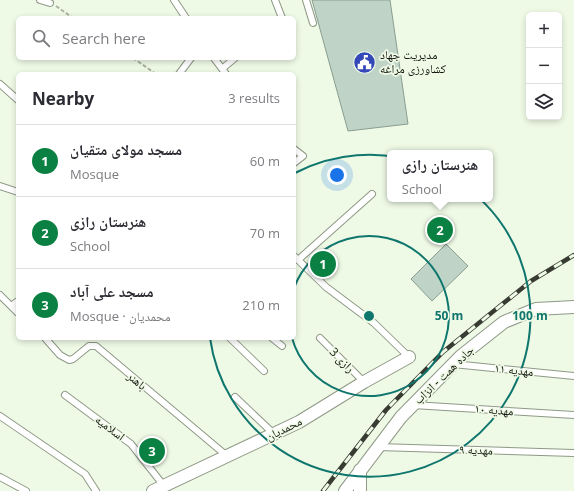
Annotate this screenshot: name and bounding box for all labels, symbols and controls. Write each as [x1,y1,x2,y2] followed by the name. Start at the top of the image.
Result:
[526,12,562,120] map controls
[526,12,562,48] button: +
[16,16,296,60] search box
[30,27,52,49] icon: search
[62,28,146,48] text: Search here
[380,46,446,77] place label: مدیریت جهاد کشاورزی مراغه
[526,48,562,84] button: −
[351,49,377,75] public building icon: مدیریت جهاد کشاورزی مراغه
[526,84,562,120] button: layers
[32,87,94,110] text: Nearby
[228,89,280,107] text: 3 results
[70,139,182,159] text: مسجد مولای متقیان
[387,150,493,202] popup
[41,152,49,170] text: 1
[250,152,280,170] text: 60 m
[402,154,478,174] text: هنرستان رازی
[70,165,119,183] text: Mosque
[327,165,347,185] your location
[402,180,442,198] text: School
[70,211,146,231] text: هنرستان رازی
[427,215,453,245] pin: 2
[41,224,49,242] text: 2
[250,224,280,242] text: 70 m
[70,237,110,255] text: School
[310,249,336,279] pin: 1
[70,281,153,301] text: مسجد علی آباد
[41,296,49,314] text: 3
[242,296,280,314] text: 210 m
[70,307,171,325] text: Mosque · محمدیان
[435,307,463,324] text: 50 m
[512,307,548,324] text: 100 m
[362,309,376,323] centre of rings
[410,341,478,408] street label: جاده همت - انزاب
[326,343,359,376] street label: رازی 3
[494,359,534,380] street label: مهدیه ۱۱
[123,367,151,394] street label: باهنر
[474,400,514,419] street label: مهدیه ۱۰
[92,411,129,444] street label: اسلاميه
[263,413,305,445] street label: محمدیان
[139,436,165,466] pin: 3
[459,440,493,459] street label: مهدیه ۹

